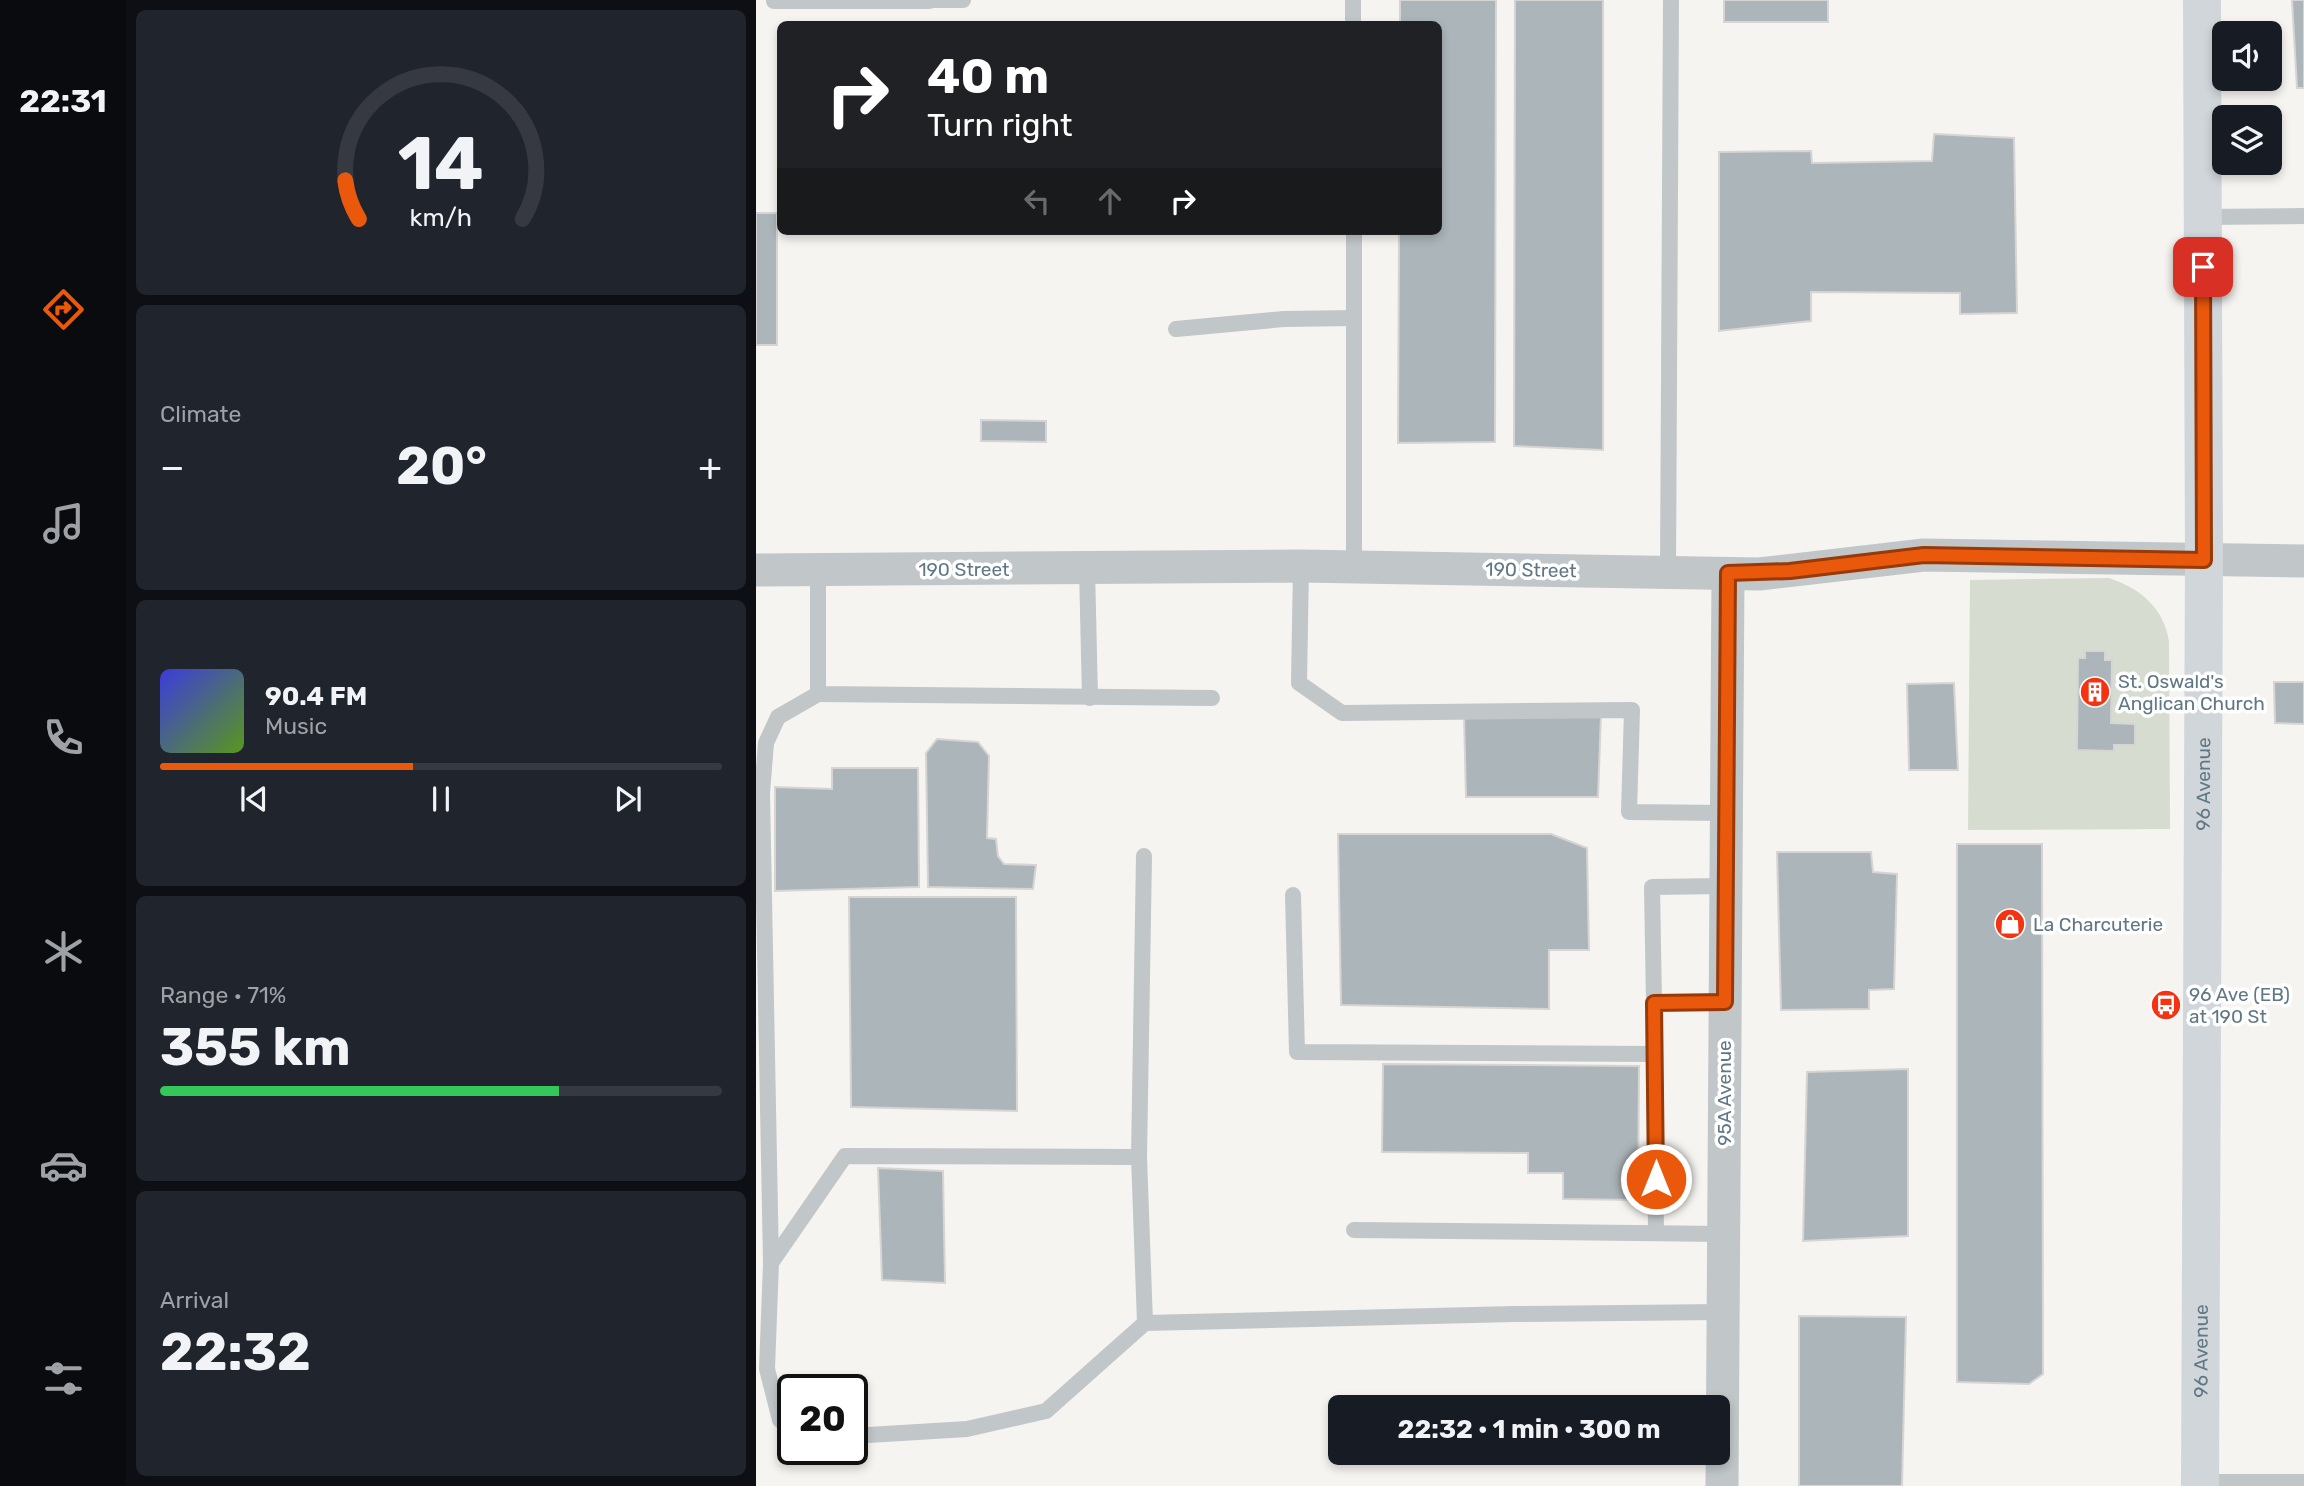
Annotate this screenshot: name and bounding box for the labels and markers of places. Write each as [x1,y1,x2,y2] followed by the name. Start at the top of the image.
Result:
[2173,237,2233,297] pin
[2118,670,2265,715] place label: St. Oswald's Anglican Church
[2078,675,2112,709] building icon: St. Oswald's Anglican Church
[1993,907,2027,941] shop icon: La Charcuterie
[2033,913,2163,936] place label: La Charcuterie
[2189,983,2290,1028] place label: 96 Ave (EB) at 190 St
[2149,988,2183,1022] bus stop icon: 96 Ave (EB) at 190 St

